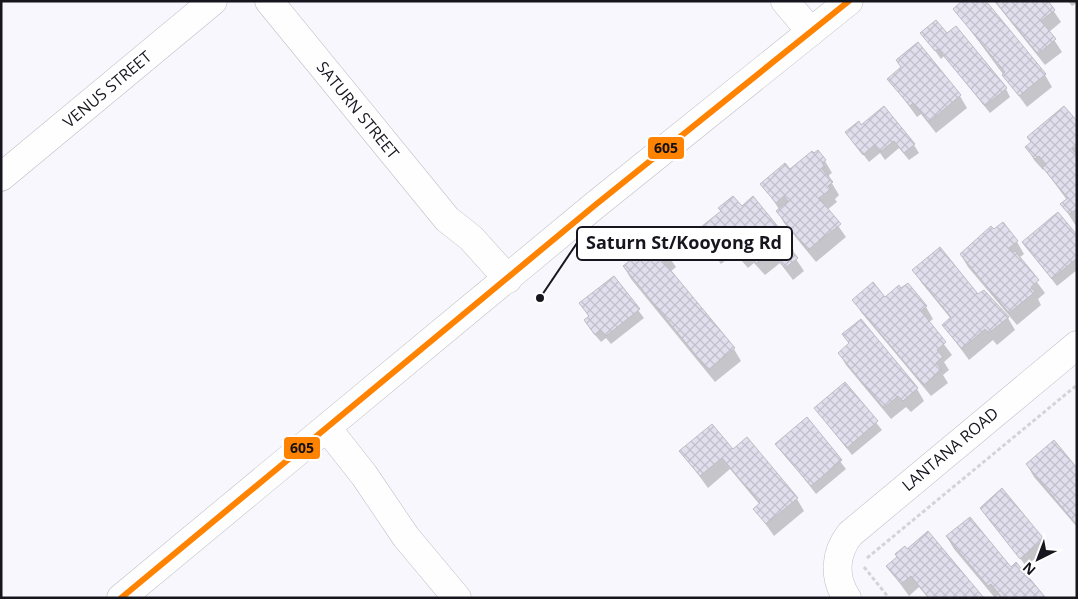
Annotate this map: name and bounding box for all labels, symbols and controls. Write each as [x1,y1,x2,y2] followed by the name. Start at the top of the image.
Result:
[58,45,156,132] street label: VENUS STREET
[312,57,404,164] street label: SATURN STREET
[647,136,685,160] line badge: 605
[654,138,678,157] text: 605
[577,227,792,260] callout: Saturn St/Kooyong Rd
[586,230,782,254] text: Saturn St/Kooyong Rd
[897,402,1003,496] street label: LANTANA ROAD
[283,436,321,460] line badge: 605
[290,438,314,457] text: 605
[1013,534,1063,584] north arrow
[1018,558,1040,580] text: N

